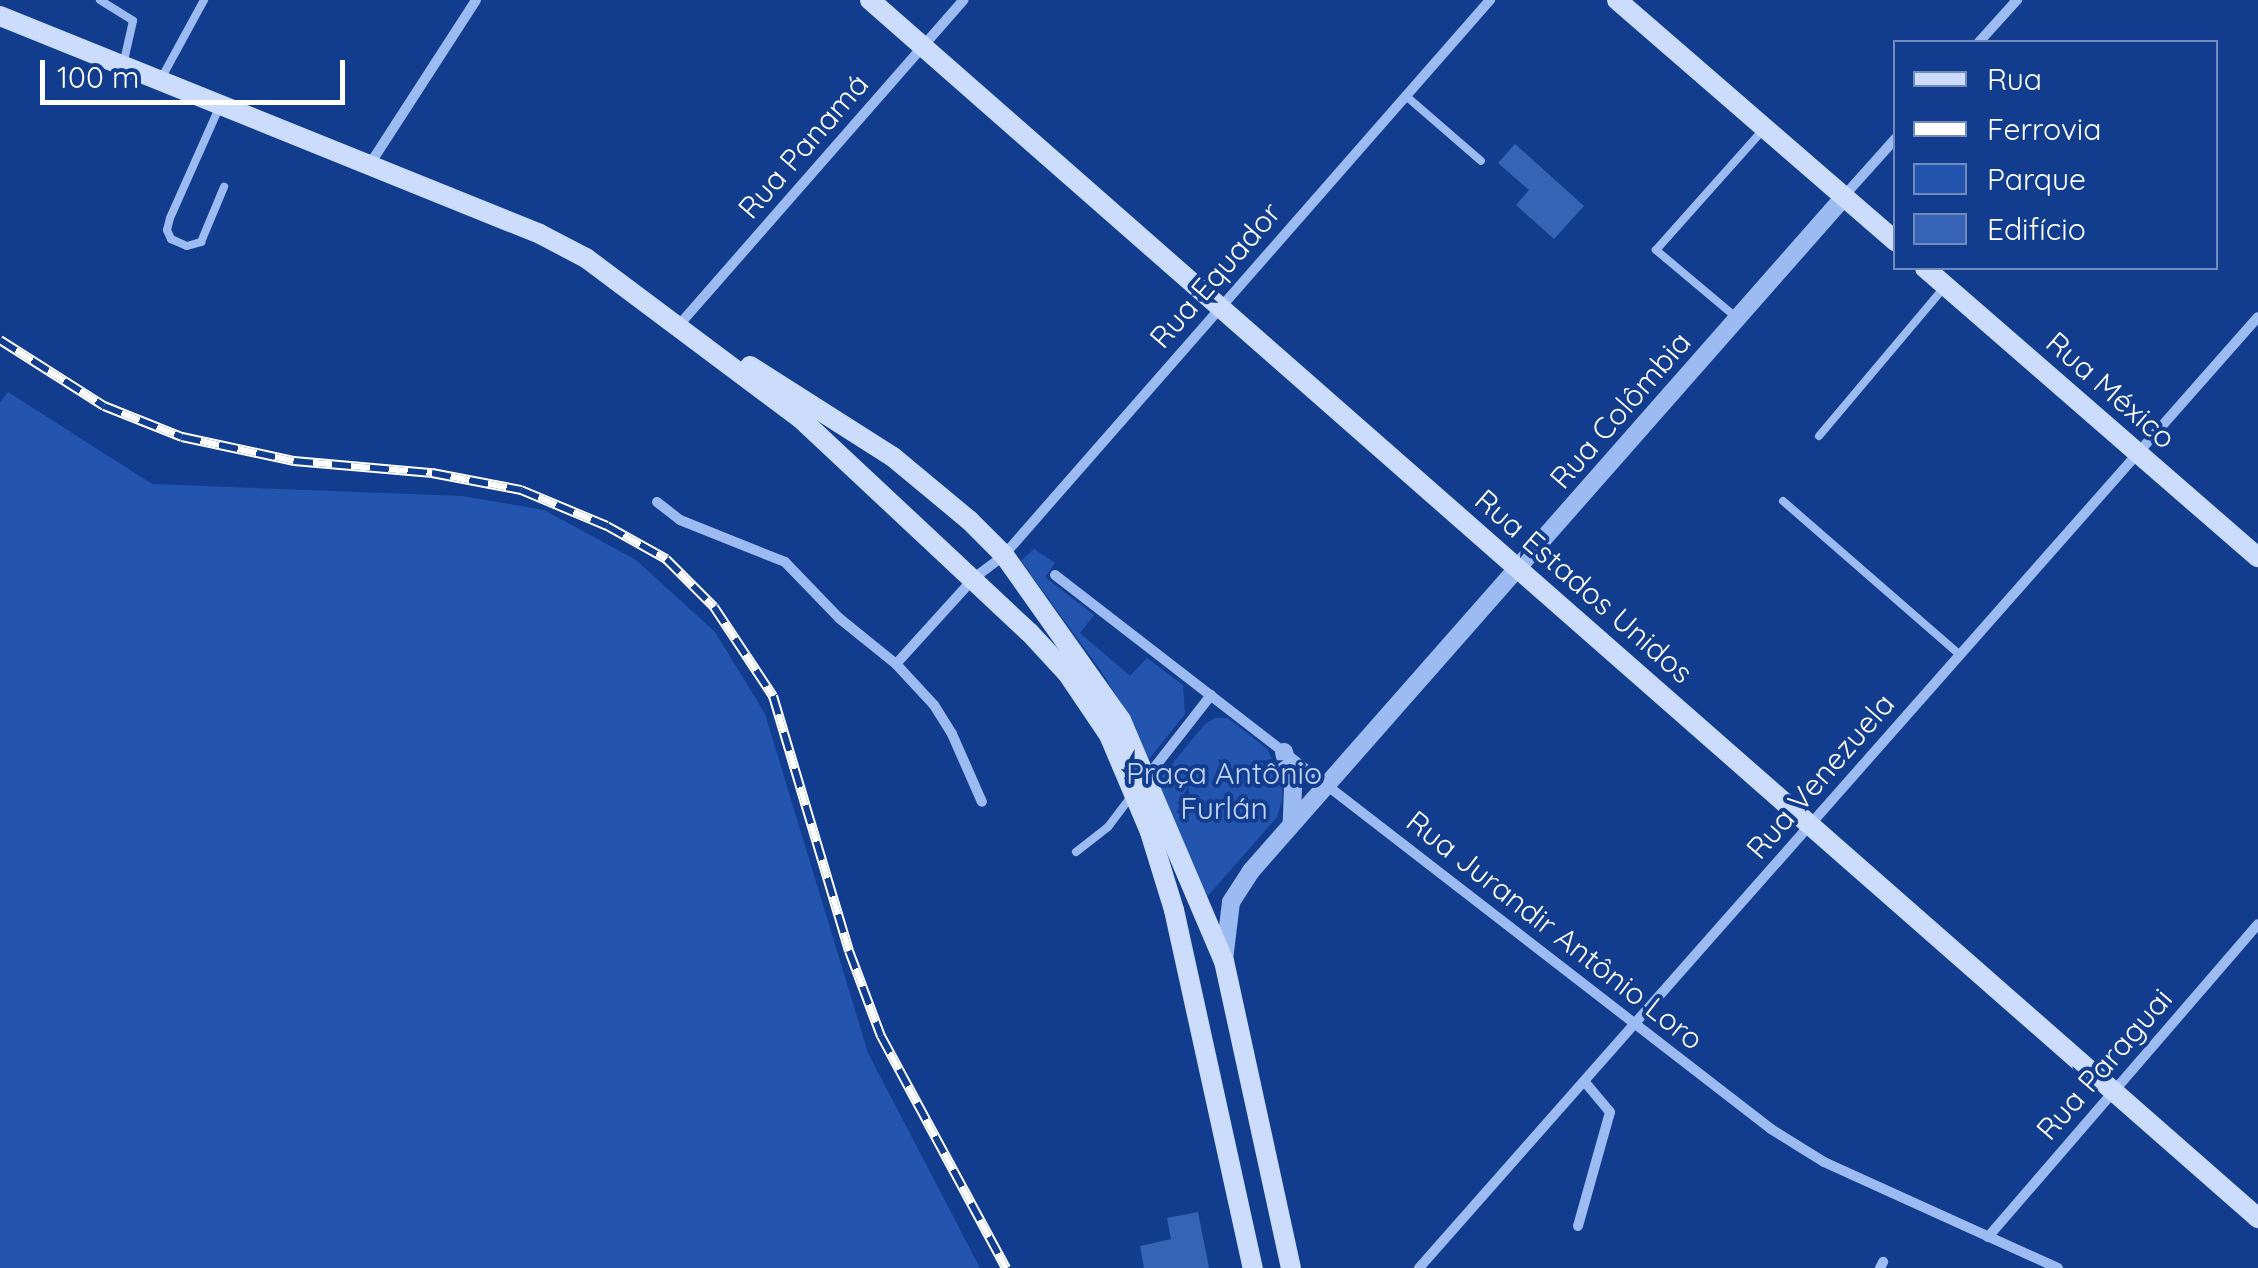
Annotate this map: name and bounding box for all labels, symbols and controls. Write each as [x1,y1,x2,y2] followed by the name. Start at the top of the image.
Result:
[45,40,350,102] scale bar
[1893,40,2218,270] legend
[57,58,139,96] text: 100 m
[1987,60,2042,98] text: Rua
[730,66,876,226] street label: Rua Panamá
[1987,110,2101,148] text: Ferrovia
[1987,160,2086,198] text: Parque
[1142,195,1288,355] street label: Rua Equador
[1987,210,2086,248] text: Edifício
[1542,324,1698,496] street label: Rua Colômbia
[2039,324,2183,456] street label: Rua México
[1468,482,1700,690] street label: Rua Estados Unidos
[1738,686,1902,866] street label: Rua Venezuela
[1126,755,1322,826] park label: Praça Antônio Furlán
[1399,803,1711,1057] street label: Rua Jurandir Antônio Loro
[2029,981,2179,1147] street label: Rua Paraguai

